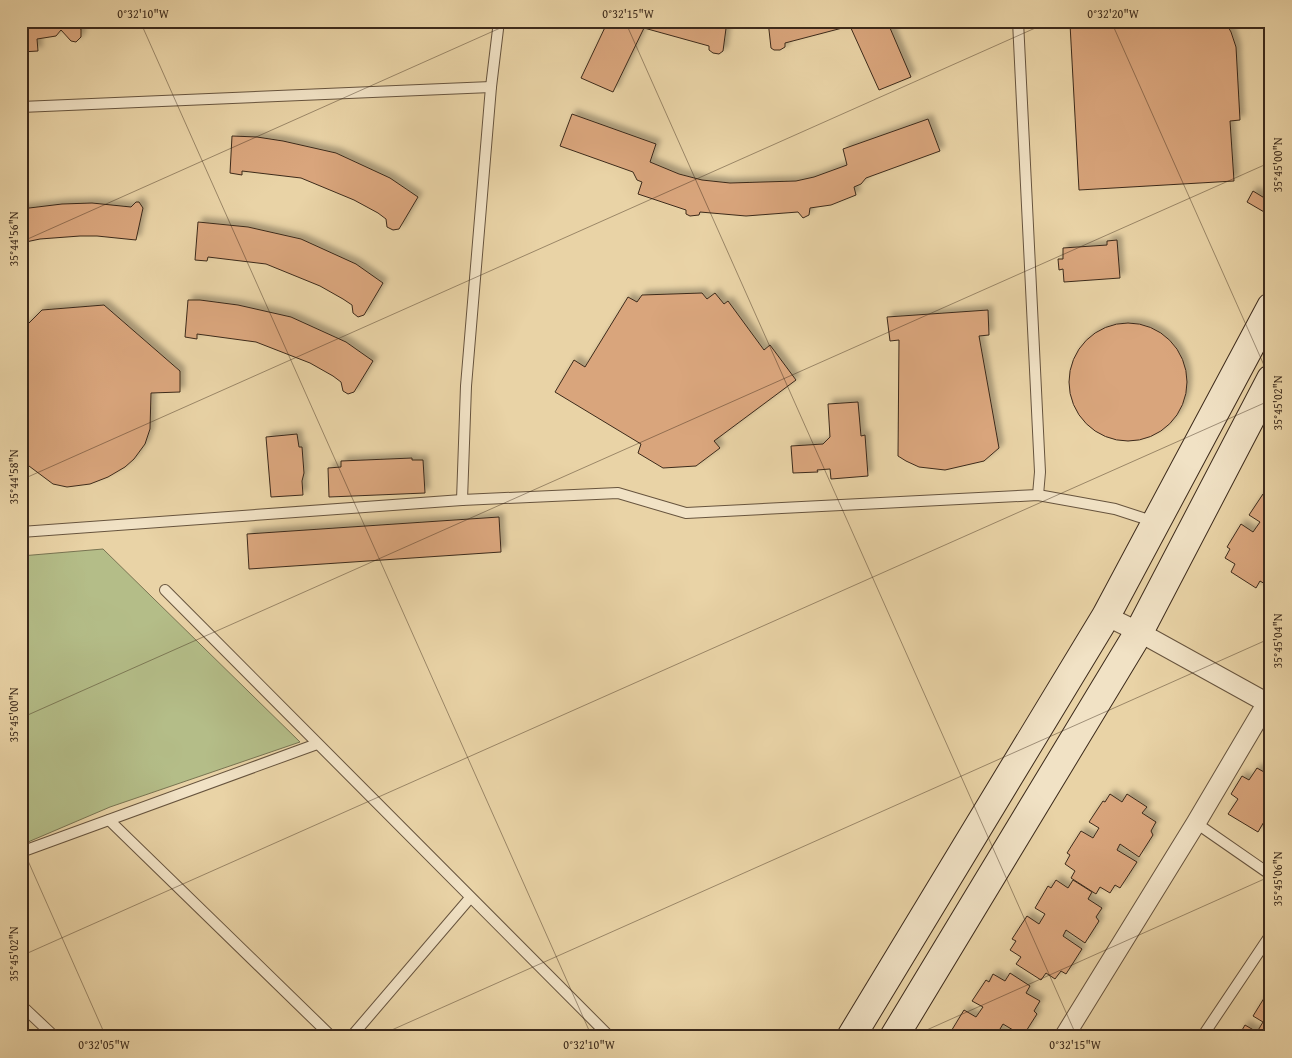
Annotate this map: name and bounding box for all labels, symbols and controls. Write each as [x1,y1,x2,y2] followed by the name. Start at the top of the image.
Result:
[117,5,170,22] text: 0°32'10"W
[602,5,655,22] text: 0°32'15"W
[1087,5,1140,22] text: 0°32'20"W
[1269,137,1286,193] text: 35°45'00"N
[5,211,22,267] text: 35°44'56"N
[1269,375,1286,431] text: 35°45'02"N
[5,449,22,505] text: 35°44'58"N
[1269,613,1286,669] text: 35°45'04"N
[5,687,22,743] text: 35°45'00"N
[1269,851,1286,907] text: 35°45'06"N
[5,926,22,982] text: 35°45'02"N
[78,1036,131,1053] text: 0°32'05"W
[563,1036,616,1053] text: 0°32'10"W
[1049,1036,1102,1053] text: 0°32'15"W

